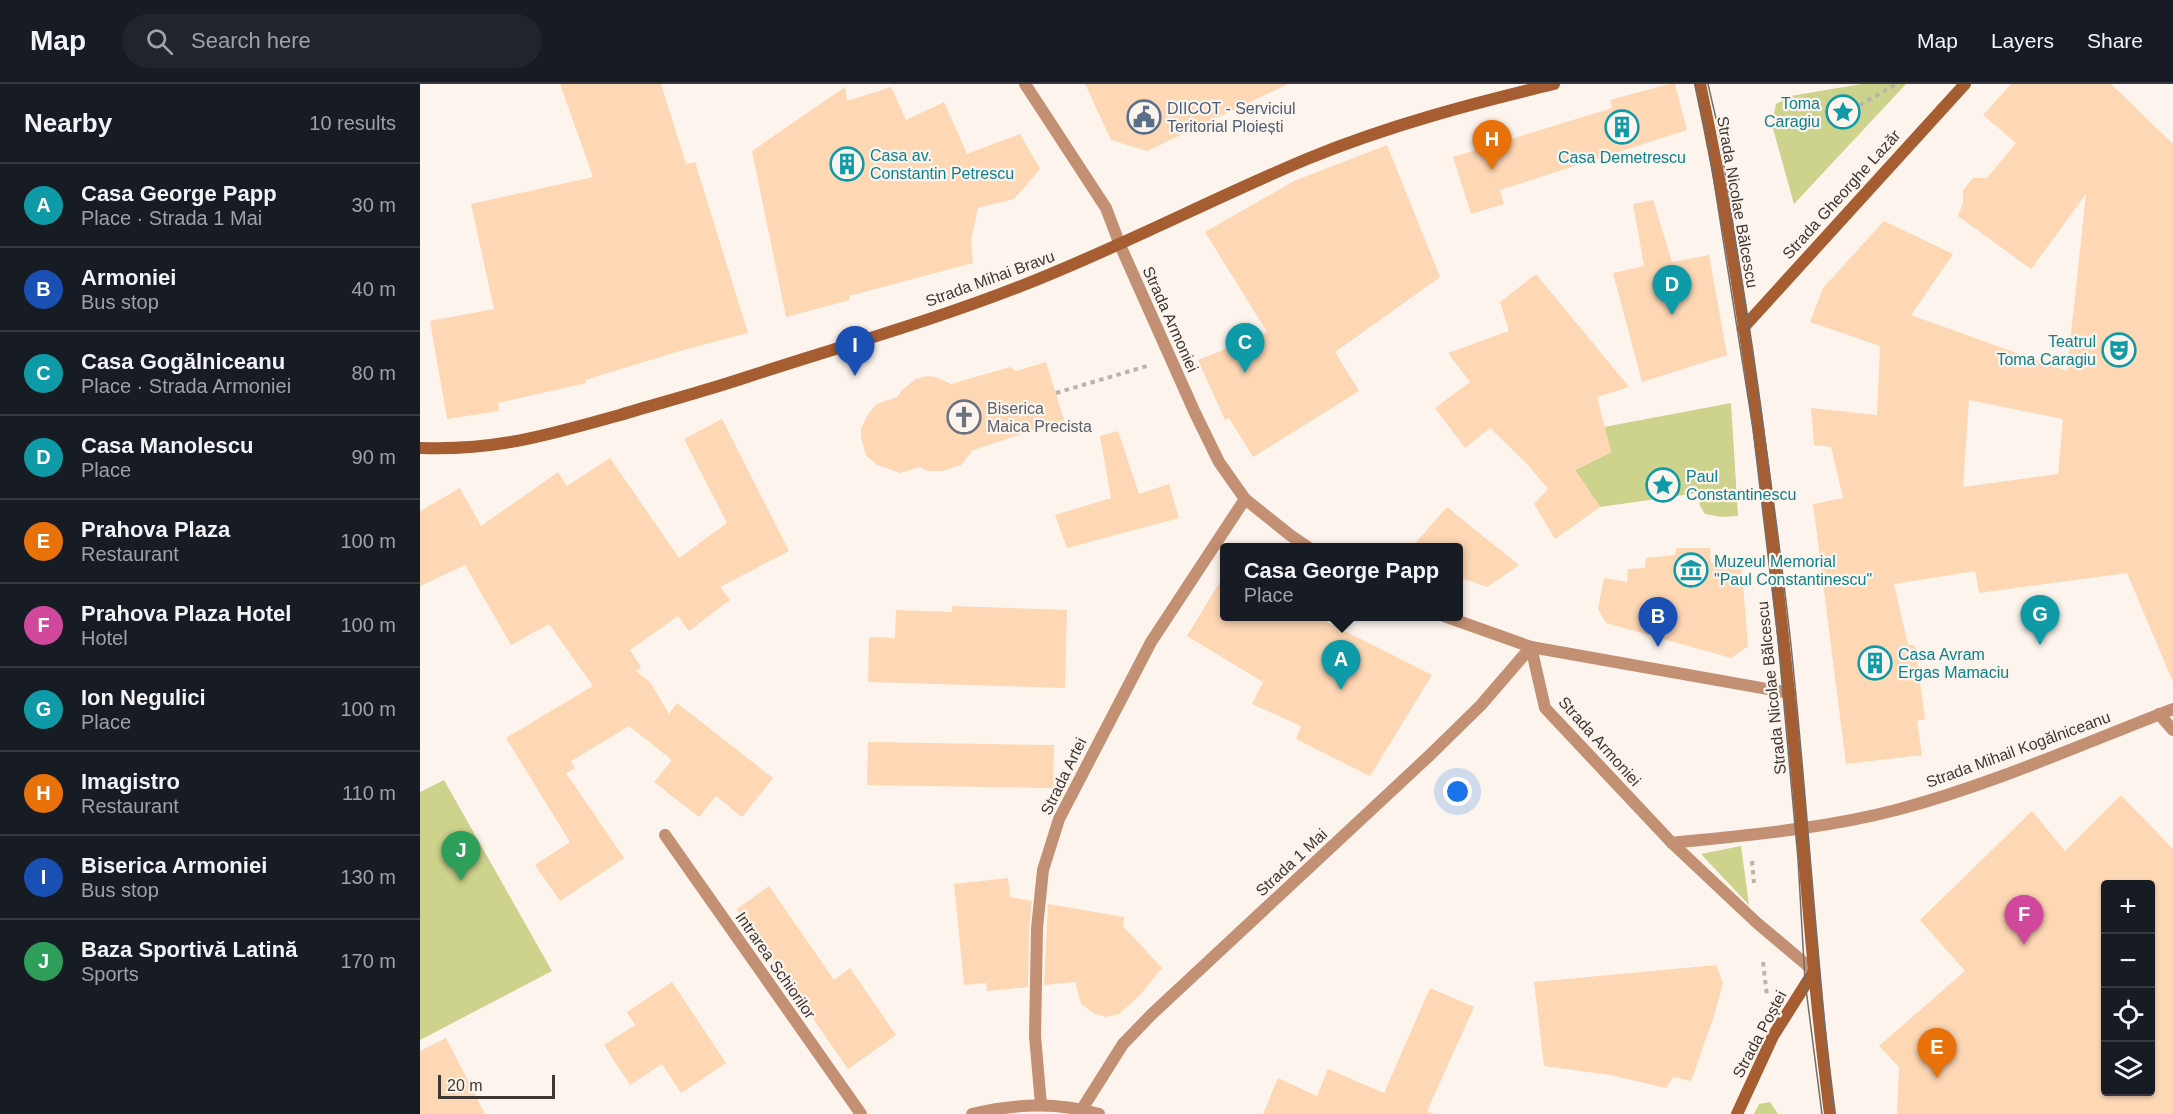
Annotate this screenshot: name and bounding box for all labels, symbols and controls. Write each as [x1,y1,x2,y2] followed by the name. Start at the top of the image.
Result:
[122,14,542,68] search box
[30,25,86,56] text: Map
[143,25,176,58] icon: search
[191,28,311,53] text: Search here
[1917,29,1958,52] text: Map
[1991,29,2054,52] text: Layers
[2087,29,2143,52] text: Share
[1825,94,1861,130] place icon: Toma Caragiu
[1764,95,1820,130] place label: Toma Caragiu
[1126,99,1162,135] public building icon: DIICOT - Serviciul Teritorial Ploiești
[1167,100,1296,135] place label: DIICOT - Serviciul Teritorial Ploiești
[24,108,112,138] text: Nearby
[1604,109,1640,145] building icon: Casa Demetrescu
[309,112,396,134] text: 10 results
[1714,115,1761,289] street label: Strada Nicolae Bălcescu
[1472,120,1512,170] pin: H
[1779,126,1904,262] street label: Strada Gheorghe Lazăr
[829,146,865,182] building icon: Casa av. Constantin Petrescu
[870,147,1014,182] place label: Casa av. Constantin Petrescu
[1558,149,1686,166] place label: Casa Demetrescu
[81,181,277,206] text: Casa George Papp
[36,194,51,216] text: A
[352,194,396,216] text: 30 m
[81,207,262,229] text: Place · Strada 1 Mai
[923,247,1057,310] street label: Strada Mihai Bravu
[1140,264,1201,375] street label: Strada Armoniei
[81,265,176,290] text: Armoniei
[1652,266,1692,315] pin: D
[36,278,51,300] text: B
[352,278,396,300] text: 40 m
[81,291,159,313] text: Bus stop
[1226,324,1264,373] pin: C
[836,326,874,376] pin: I
[2101,332,2137,368] theatre icon: Teatrul Toma Caragiu
[1996,333,2096,368] place label: Teatrul Toma Caragiu
[81,349,285,374] text: Casa Gogălniceanu
[36,362,51,384] text: C
[352,362,396,384] text: 80 m
[81,375,291,397] text: Place · Strada Armoniei
[946,399,982,435] church icon: Biserica Maica Precista
[987,400,1092,435] place label: Biserica Maica Precista
[81,433,253,458] text: Casa Manolescu
[36,446,51,468] text: D
[352,446,396,468] text: 90 m
[81,459,131,481] text: Place
[1645,467,1681,503] place icon: Paul Constantinescu
[1686,468,1796,503] place label: Paul Constantinescu
[81,517,230,542] text: Prahova Plaza
[37,530,50,552] text: E
[340,530,396,552] text: 100 m
[81,543,179,565] text: Restaurant
[1220,543,1463,621] popup
[1673,552,1709,588] museum icon: Muzeul Memorial "Paul Constantinescu"
[1714,553,1872,588] place label: Muzeul Memorial "Paul Constantinescu"
[1244,558,1439,583] text: Casa George Papp
[1244,584,1294,606] text: Place
[2020,596,2060,645] pin: G
[1638,598,1678,647] pin: B
[1754,600,1789,776] street label: Strada Nicolae Bălcescu
[81,601,291,626] text: Prahova Plaza Hotel
[37,614,50,636] text: F
[340,614,396,636] text: 100 m
[81,627,128,649] text: Hotel
[1322,640,1360,690] pin: A
[1857,645,1893,681] building icon: Casa Avram Ergas Mamaciu
[1898,646,2009,681] place label: Casa Avram Ergas Mamaciu
[81,685,206,710] text: Ion Negulici
[1555,693,1644,789] street label: Strada Armoniei
[36,698,51,720] text: G
[340,698,396,720] text: 100 m
[1924,708,2113,791] street label: Strada Mihail Kogălniceanu
[81,711,131,733] text: Place
[1037,735,1089,818] street label: Strada Artei
[81,769,180,794] text: Imagistro
[1443,777,1472,806] your location
[36,782,51,804] text: H
[342,782,396,804] text: 110 m
[81,795,179,817] text: Restaurant
[1252,825,1330,900] street label: Strada 1 Mai
[442,832,480,881] pin: J
[81,853,267,878] text: Biserica Armoniei
[41,866,46,888] text: I
[340,866,396,888] text: 130 m
[81,879,159,901] text: Bus stop
[2101,880,2155,1096] map controls
[2101,880,2155,934] button: +
[2004,896,2044,945] pin: F
[732,909,819,1022] street label: Intrarea Schiorilor
[2101,934,2155,988] button: −
[81,937,297,962] text: Baza Sportivă Latină
[38,950,49,972] text: J
[340,950,396,972] text: 170 m
[81,963,139,985] text: Sports
[1729,988,1789,1081] street label: Strada Poștei
[2101,988,2155,1042] button: locate
[1918,1028,1957,1078] pin: E
[2101,1042,2155,1096] button: layers
[438,1072,555,1100] scale bar
[447,1077,483,1094] text: 20 m

